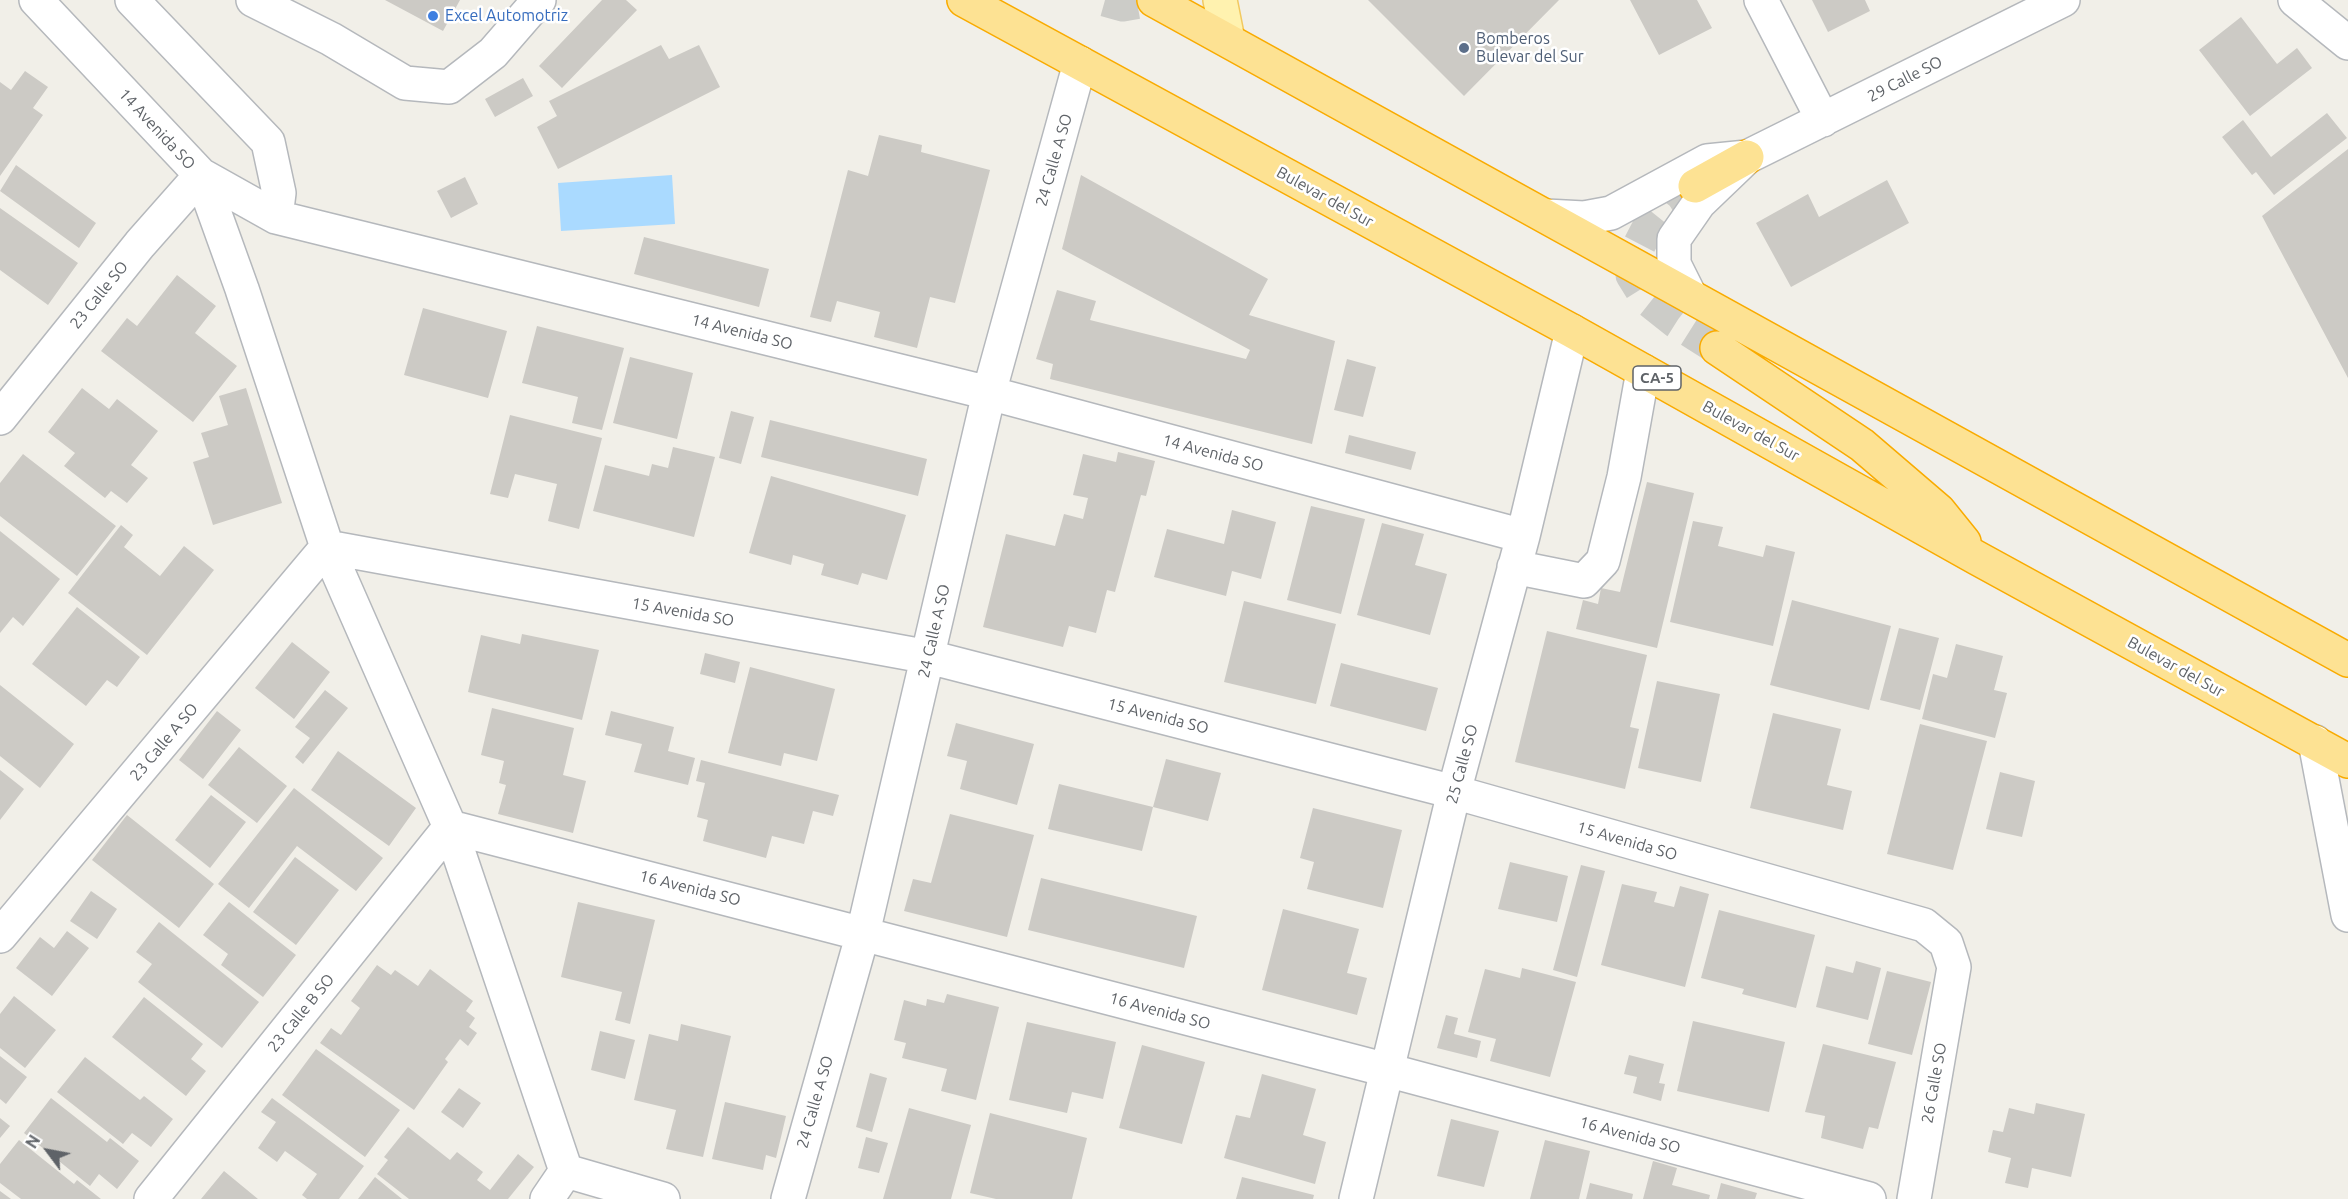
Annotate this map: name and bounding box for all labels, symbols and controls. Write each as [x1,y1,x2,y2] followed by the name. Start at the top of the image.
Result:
[445,6,568,26] place label: Excel Automotriz
[426,9,440,23] marker: Excel Automotriz
[1476,29,1584,67] place label: Bomberos Bulevar del Sur
[1457,41,1471,55] marker: Bomberos Bulevar del Sur
[1864,52,1946,106] street label: 29 Calle SO
[115,85,199,173] street label: 14 Avenida SO
[1032,111,1076,209] street label: 24 Calle A SO
[1273,162,1377,232] street label: Bulevar del Sur
[66,257,132,333] street label: 23 Calle SO
[689,310,795,354] street label: 14 Avenida SO
[1633,366,1681,390] road number: CA-5
[1699,396,1803,466] street label: Bulevar del Sur
[1160,430,1266,476] street label: 14 Avenida SO
[914,582,954,680] street label: 24 Calle A SO
[630,594,736,630] street label: 15 Avenida SO
[2124,632,2228,702] street label: Bulevar del Sur
[1105,694,1211,738] street label: 15 Avenida SO
[126,699,202,785] street label: 23 Calle A SO
[1442,722,1482,806] street label: 25 Calle SO
[1575,817,1679,865] street label: 15 Avenida SO
[637,866,743,910] street label: 16 Avenida SO
[264,970,338,1056] street label: 23 Calle B SO
[1107,988,1213,1034] street label: 16 Avenida SO
[1917,1041,1951,1125] street label: 26 Calle SO
[793,1053,837,1151] street label: 24 Calle A SO
[1577,1112,1683,1158] street label: 16 Avenida SO
[18,1121,78,1181] north arrow
[22,1132,44,1151] text: N

